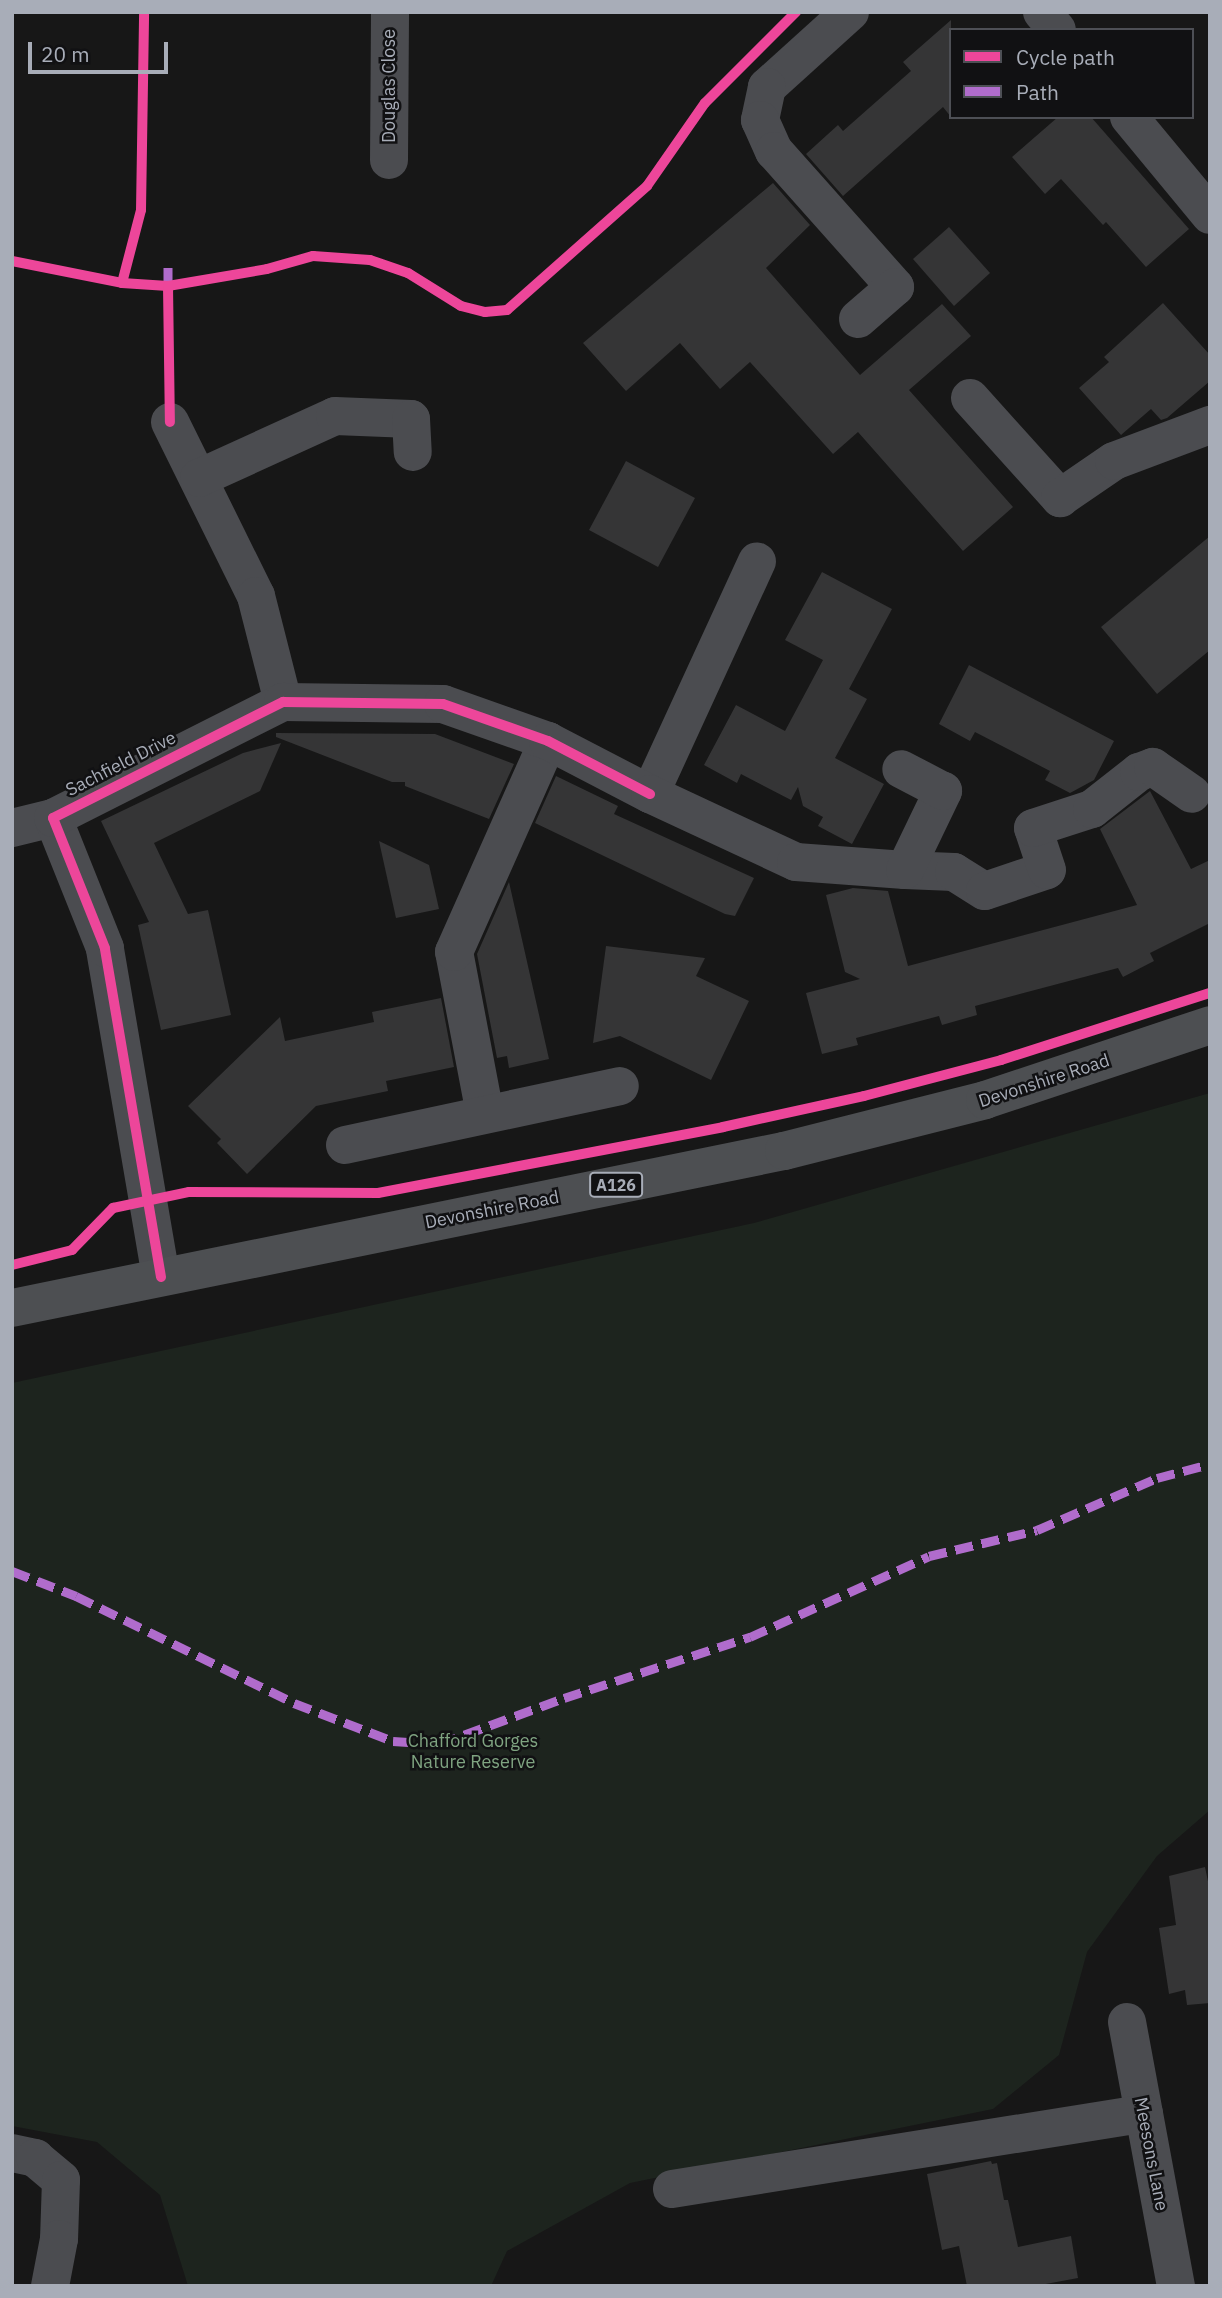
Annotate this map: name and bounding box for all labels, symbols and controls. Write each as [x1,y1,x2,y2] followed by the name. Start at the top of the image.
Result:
[32,28,172,72] scale bar
[949,28,1194,119] legend
[378,29,400,143] street label: Douglas Close
[41,40,90,68] text: 20 m
[1016,43,1115,71] text: Cycle path
[1016,78,1059,106] text: Path
[62,727,180,801] street label: Sachfield Drive
[976,1050,1112,1112] street label: Devonshire Road
[588,1172,644,1198] road number: A126
[423,1186,561,1234] street label: Devonshire Road
[408,1731,538,1774] park label: Chafford Gorges Nature Reserve
[1129,2095,1173,2213] street label: Meesons Lane

